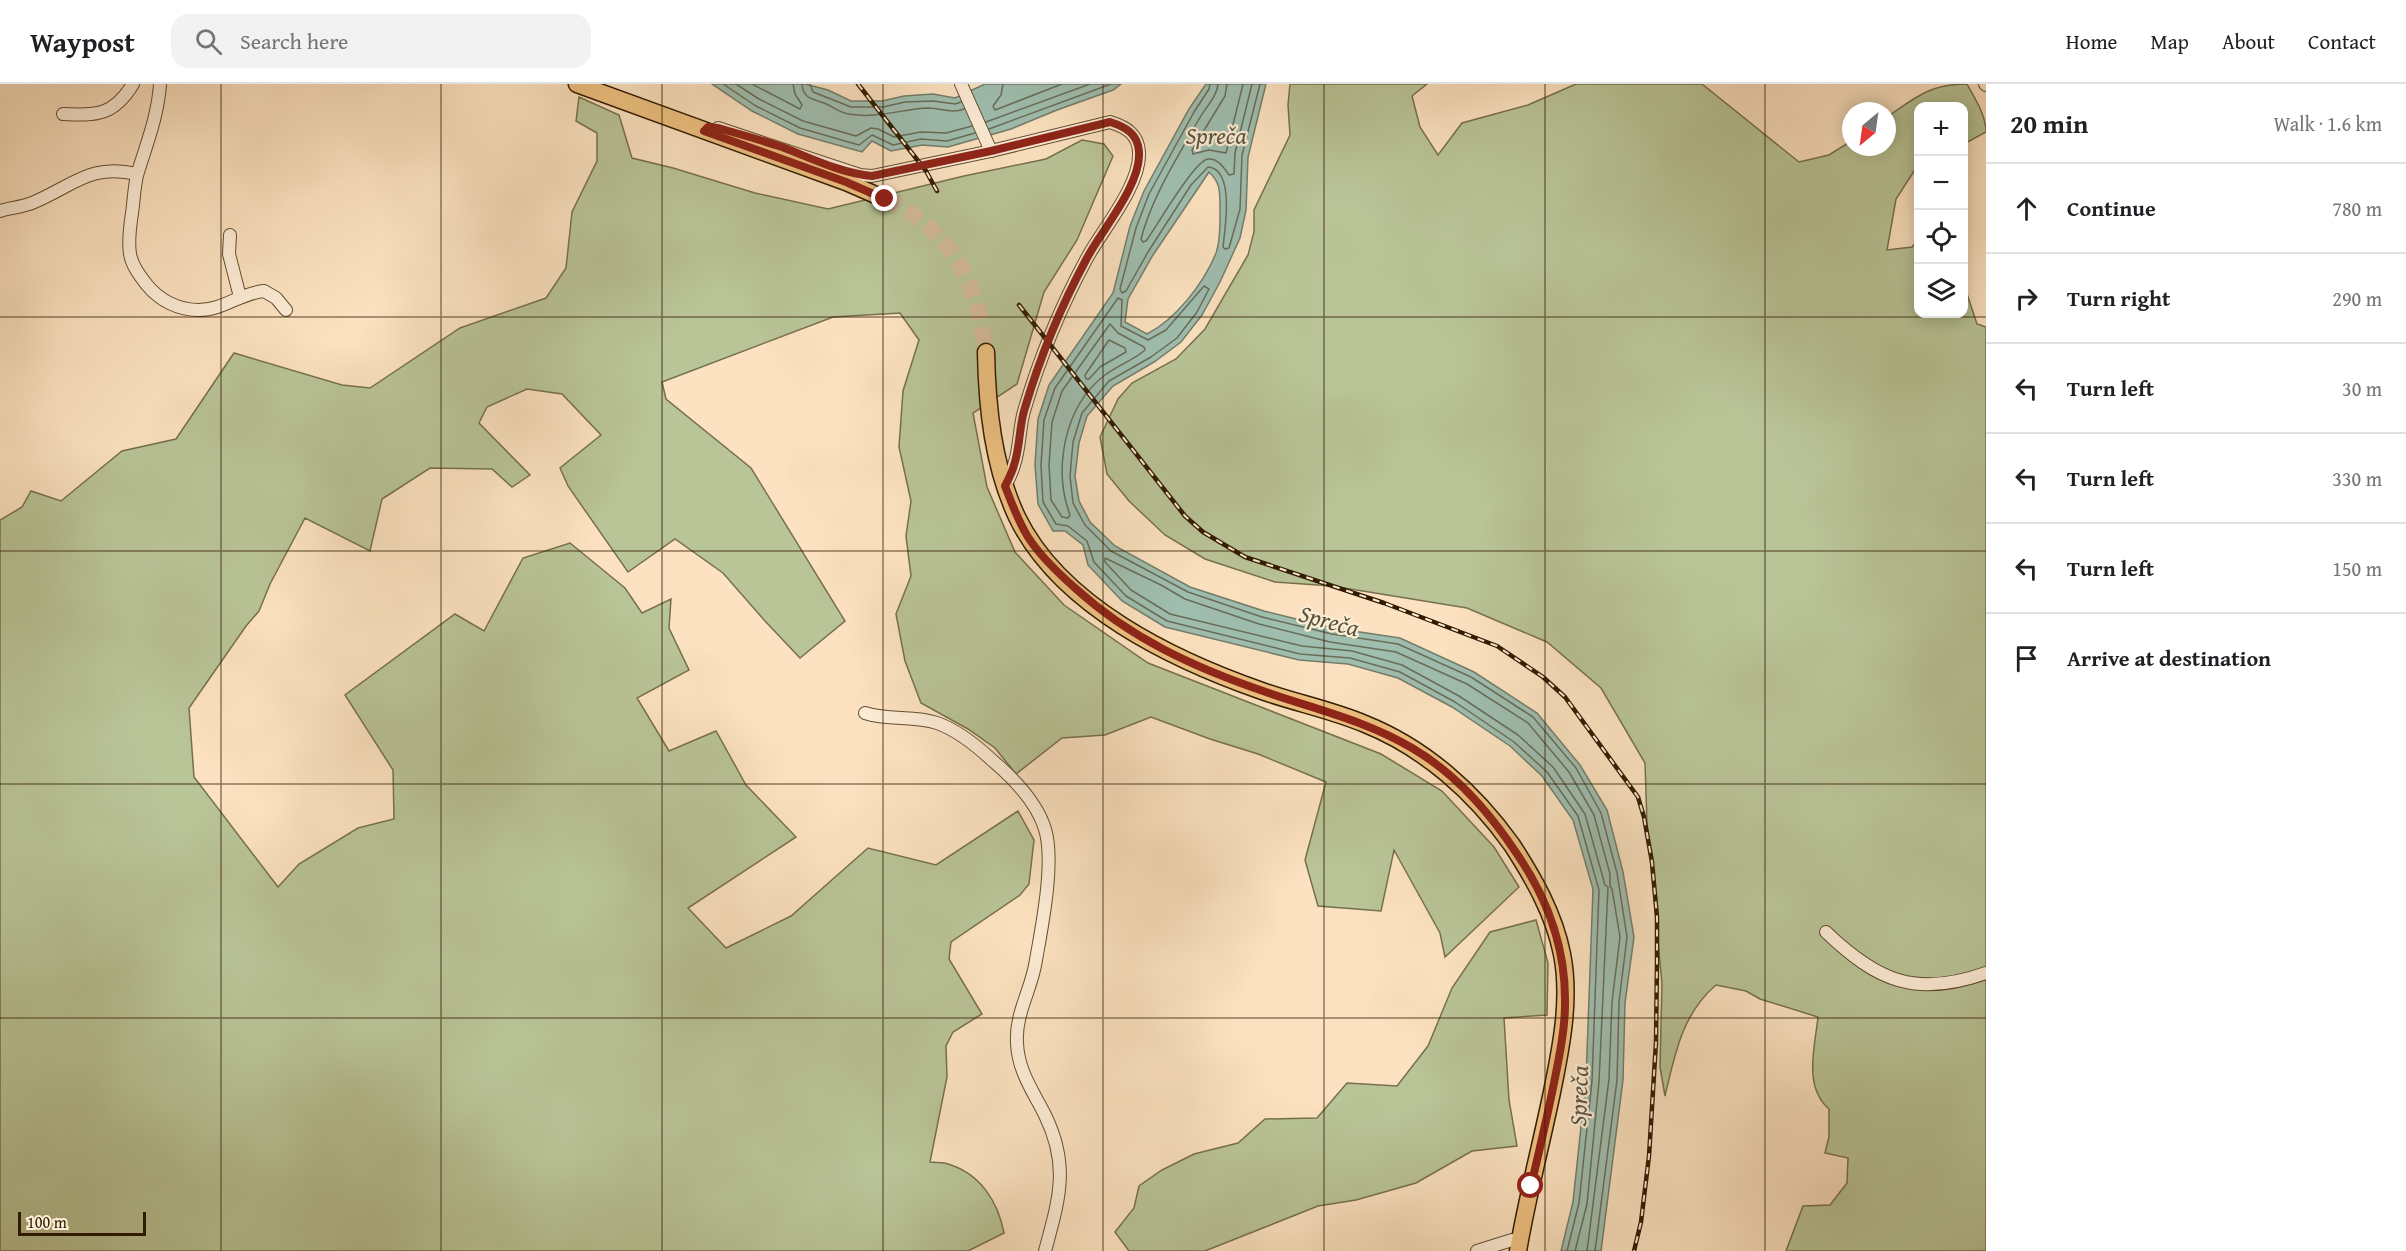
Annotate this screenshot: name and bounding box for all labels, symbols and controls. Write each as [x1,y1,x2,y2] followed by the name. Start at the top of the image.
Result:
[171,14,591,68] search box
[30,21,135,62] text: Waypost
[192,25,225,58] icon: search
[240,25,348,57] text: Search here
[2066,26,2117,57] text: Home
[2150,26,2189,57] text: Map
[2222,26,2275,57] text: About
[2308,26,2376,57] text: Contact
[1842,102,1896,156] north arrow
[1914,102,1968,318] map controls
[1914,102,1968,156] button: +
[2010,104,2088,143] text: 20 min
[2273,109,2382,138] text: Walk · 1.6 km
[1185,118,1247,153] water label: Spreča
[1914,156,1968,210] button: −
[871,185,897,211] route end
[2010,192,2043,225] icon: ahead
[2067,192,2156,224] text: Continue
[2332,194,2382,223] text: 780 m
[1914,210,1968,264] button: locate
[1914,264,1968,318] button: layers
[2010,282,2043,315] icon: right
[2067,282,2170,314] text: Turn right
[2332,284,2382,313] text: 290 m
[2010,372,2043,405] icon: left
[2067,372,2154,404] text: Turn left
[2342,374,2382,403] text: 30 m
[2010,462,2043,495] icon: left
[2067,462,2154,494] text: Turn left
[2332,464,2382,493] text: 330 m
[2010,552,2043,585] icon: left
[2067,552,2154,584] text: Turn left
[2332,554,2382,583] text: 150 m
[1295,596,1363,645] water label: Spreča
[2010,642,2043,675] icon: arrive
[2067,642,2271,674] text: Arrive at destination
[1560,1065,1597,1127] water label: Spreča
[1517,1172,1543,1198] route start
[18,1209,146,1236] scale bar
[27,1210,67,1234] text: 100 m

